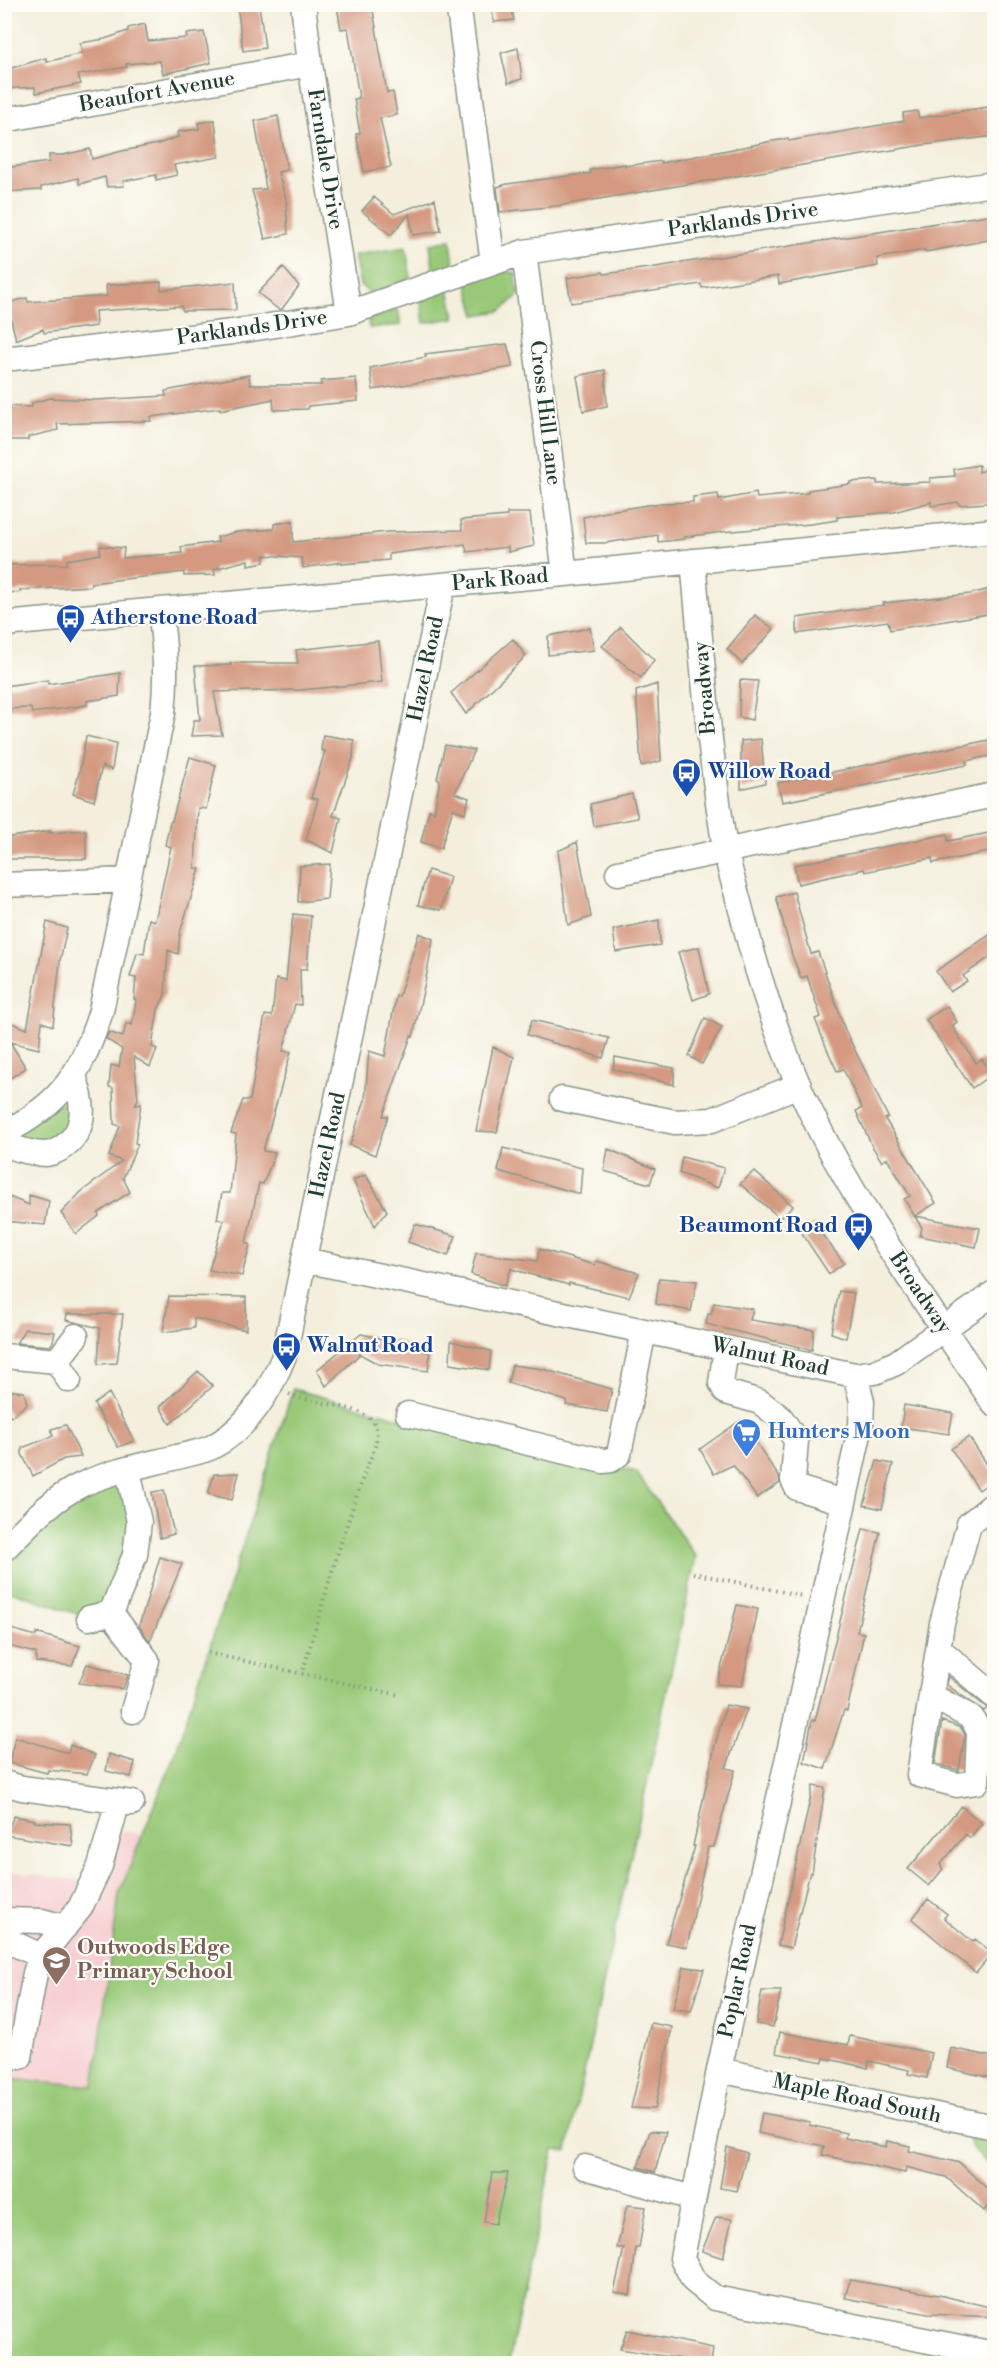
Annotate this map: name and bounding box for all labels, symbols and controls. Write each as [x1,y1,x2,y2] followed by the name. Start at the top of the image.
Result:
[76,66,237,119] street label: Beaufort Avenue
[301,87,349,231] street label: Farndale Drive
[666,197,820,243] street label: Parklands Drive
[175,305,329,351] street label: Parklands Drive
[523,339,567,487] street label: Cross Hill Lane
[451,563,549,597] street label: Park Road
[54,602,86,644] bus stop icon: Atherstone Road
[90,605,258,631] place label: Atherstone Road
[402,614,450,724] street label: Hazel Road
[688,640,722,737] street label: Broadway
[671,756,703,798] bus stop icon: Willow Road
[707,759,831,785] place label: Willow Road
[304,1090,352,1200] street label: Hazel Road
[843,1210,875,1252] bus stop icon: Beaumont Road
[679,1213,838,1239] place label: Beaumont Road
[883,1246,957,1340] street label: Broadway
[270,1330,302,1372] bus stop icon: Walnut Road
[708,1332,831,1382] street label: Walnut Road
[306,1333,434,1359] place label: Walnut Road
[731,1416,763,1458] supermarket icon: Hunters Moon
[768,1419,910,1445] place label: Hunters Moon
[713,1922,763,2040] street label: Poplar Road
[77,1935,233,1985] place label: Outwoods Edge Primary School
[40,1944,72,1986] school or university icon: Outwoods Edge Primary School
[770,2068,944,2130] street label: Maple Road South

